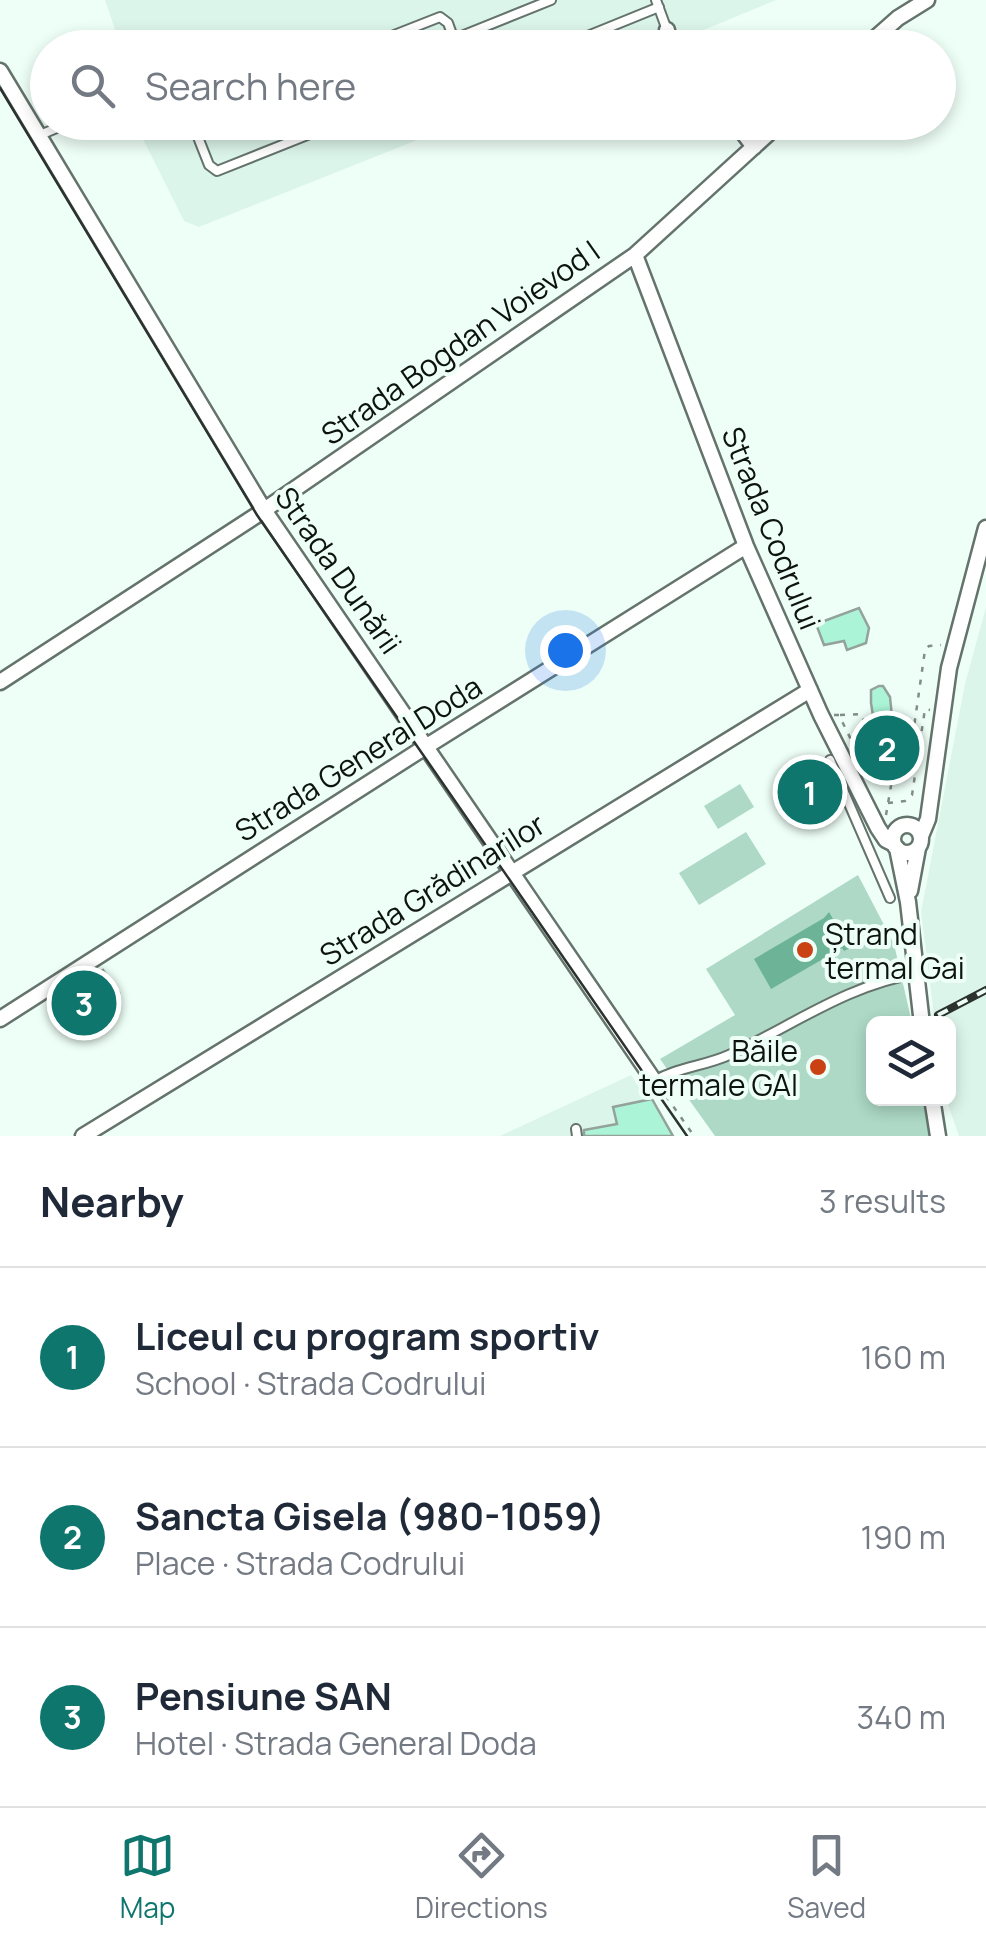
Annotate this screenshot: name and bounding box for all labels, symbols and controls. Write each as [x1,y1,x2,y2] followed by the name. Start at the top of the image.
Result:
[30,30,956,140] search box
[65,58,120,113] icon: search
[145,59,356,111] text: Search here
[313,230,607,454] street label: Strada Bogdan Voievod I
[713,421,831,635] street label: Strada Codrului
[266,478,412,662] street label: Strada Dunării
[540,625,591,676] your location
[227,665,489,851] street label: Strada General Doda
[854,710,920,786] pin: 2
[778,754,842,830] pin: 1
[312,803,553,975] street label: Strada Grădinarilor
[825,913,965,988] place label: Ștrand termal Gai
[794,939,816,961] marker: Ștrand termal Gai
[52,966,116,1040] pin: 3
[866,1016,956,1106] map controls
[866,1016,956,1106] button: layers
[639,1030,798,1105] place label: Băile termale GAI
[807,1056,829,1078] marker: Băile termale GAI
[40,1172,184,1230] text: Nearby
[819,1179,946,1223] text: 3 results
[135,1309,600,1361] text: Liceul cu program sportiv
[65,1335,80,1379] text: 1
[861,1335,946,1379] text: 160 m
[135,1361,486,1405] text: School · Strada Codrului
[135,1489,605,1541] text: Sancta Gisela (980-1059)
[63,1515,82,1559] text: 2
[861,1515,946,1559] text: 190 m
[135,1541,465,1585] text: Place · Strada Codrului
[135,1669,392,1721] text: Pensiune SAN
[63,1695,82,1739] text: 3
[856,1695,946,1739] text: 340 m
[135,1721,537,1765] text: Hotel · Strada General Doda
[120,1828,175,1926] tab: Map
[415,1828,548,1926] tab: Directions
[787,1828,866,1926] tab: Saved

